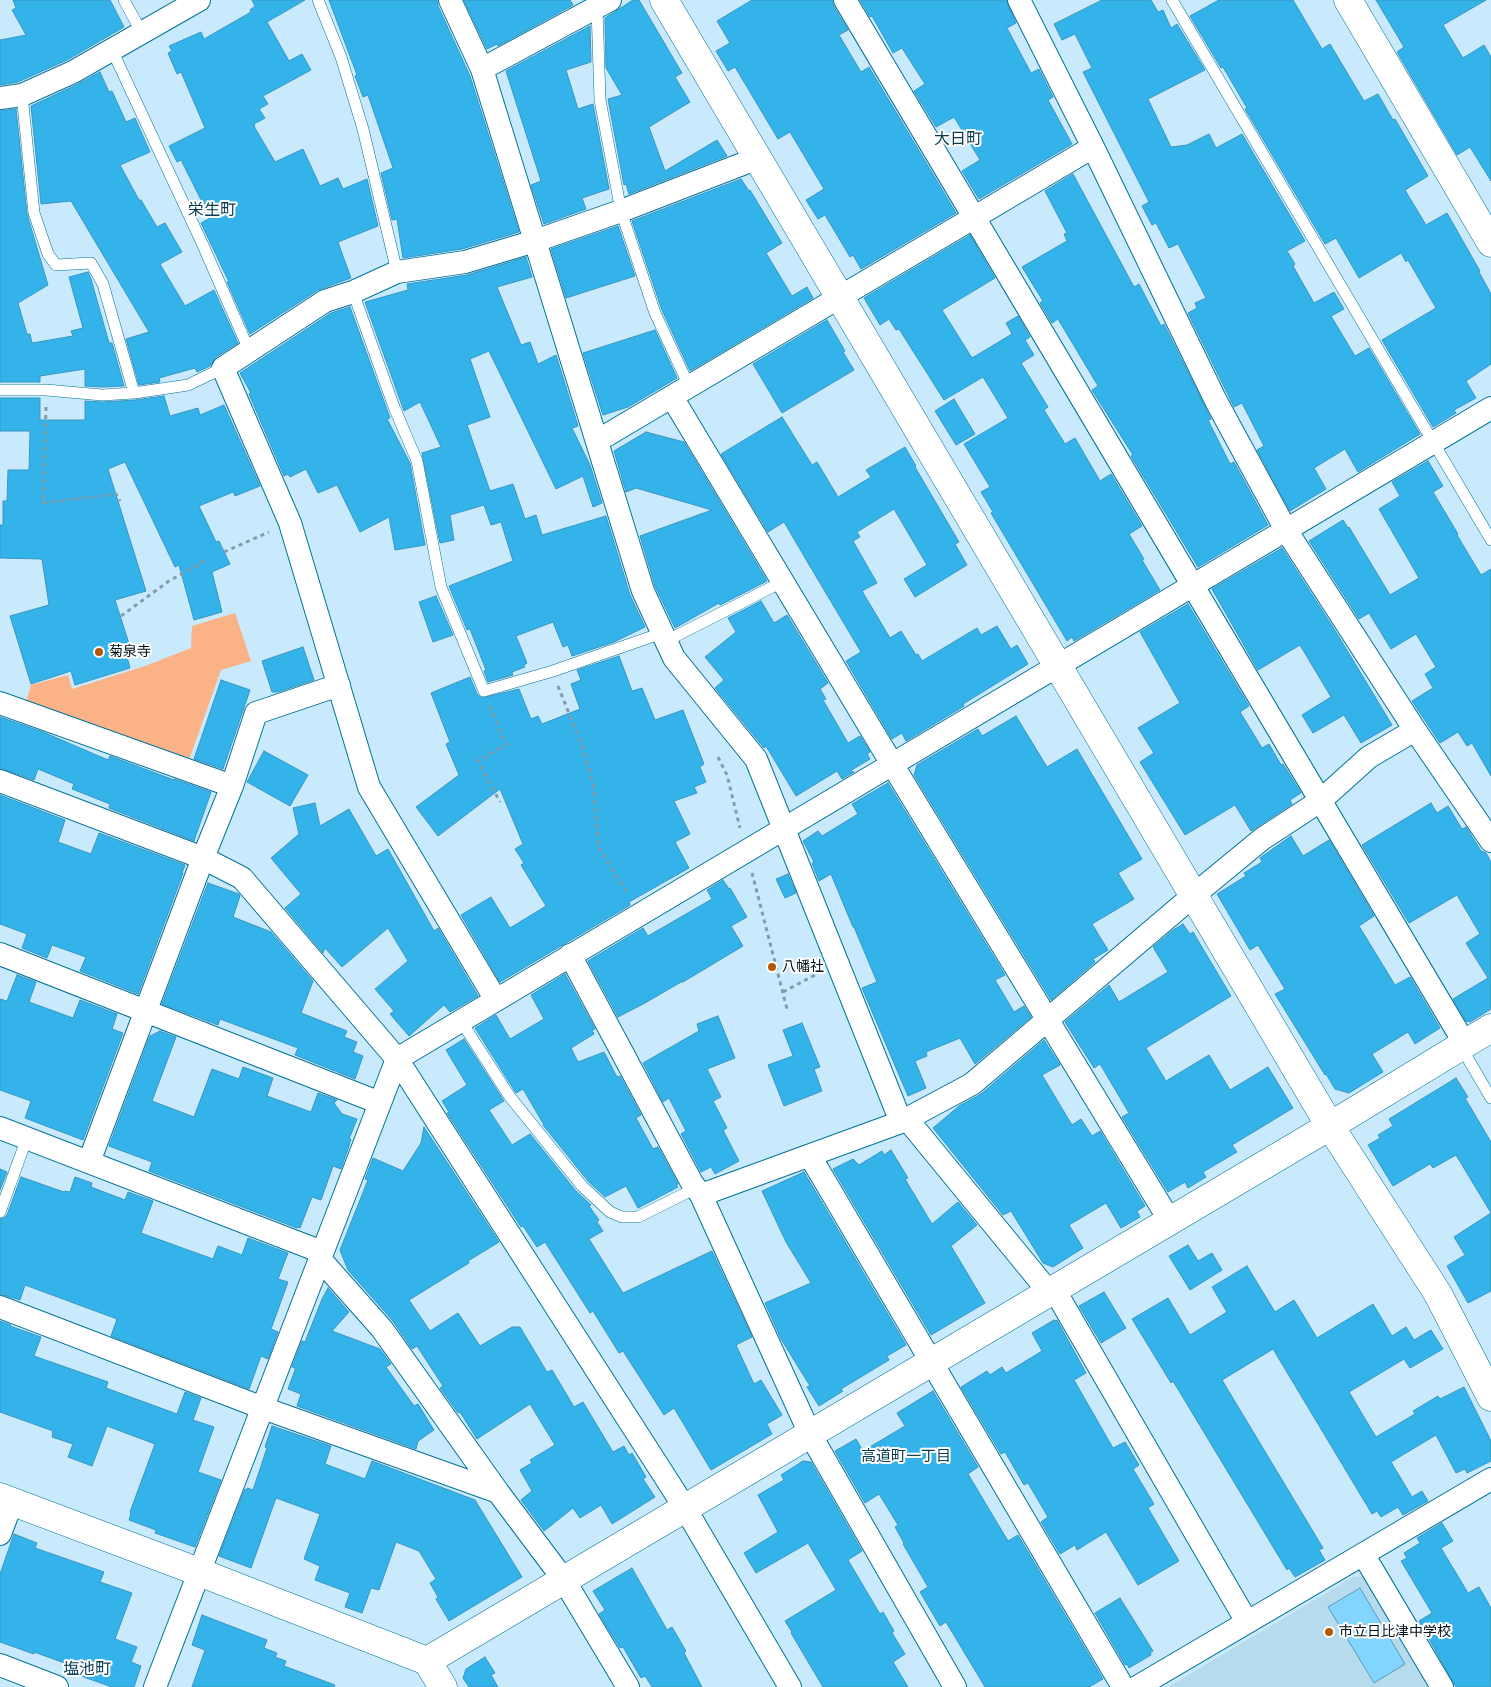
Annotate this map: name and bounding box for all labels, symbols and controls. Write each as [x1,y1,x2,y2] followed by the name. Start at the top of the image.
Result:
[934,130,982,150] district label: 大日町
[188,201,236,221] district label: 栄生町
[109,644,151,660] place label: 菊泉寺
[93,646,105,658] marker: 菊泉寺
[782,959,824,975] place label: 八幡社
[766,961,778,973] marker: 八幡社
[861,1448,951,1466] district label: 高道町一丁目
[1339,1624,1451,1640] place label: 市立日比津中学校
[1323,1626,1335,1638] marker: 市立日比津中学校
[63,1660,111,1680] district label: 塩池町

